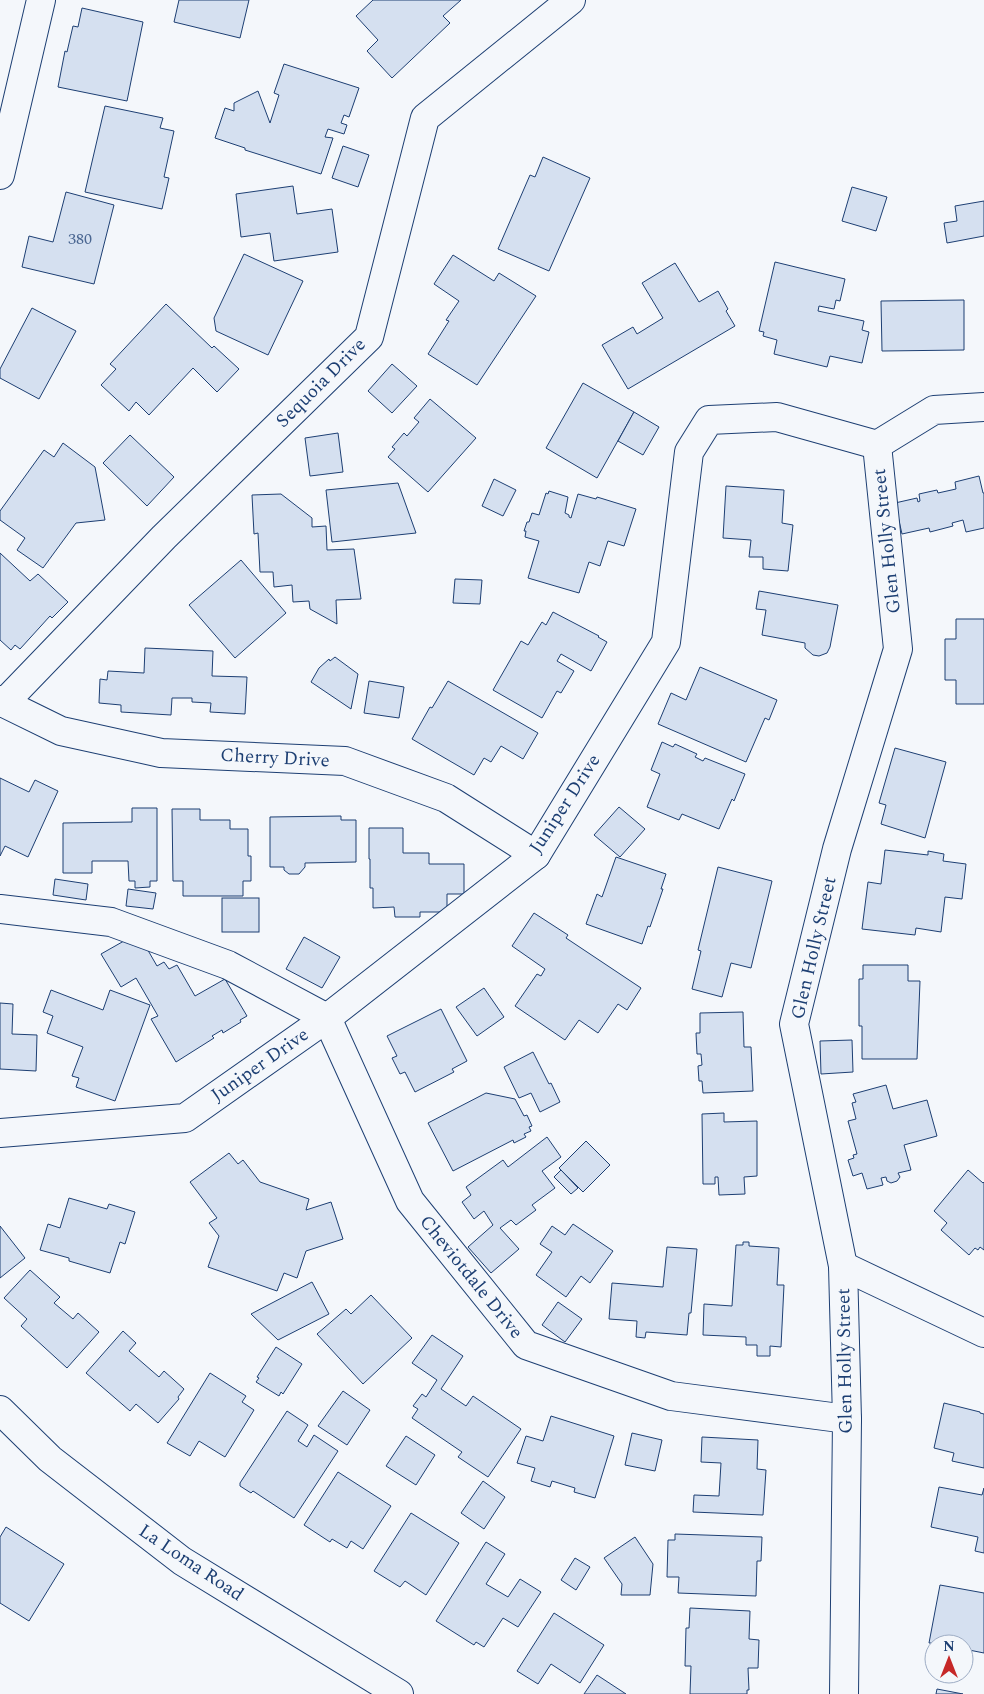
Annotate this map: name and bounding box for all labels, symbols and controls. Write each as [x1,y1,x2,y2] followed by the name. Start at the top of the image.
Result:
[68,227,92,251] house number: 380
[269,331,373,435] street label: Sequoia Drive
[865,467,909,615] street label: Glen Holly Street
[220,741,330,775] street label: Cherry Drive
[522,748,608,860] street label: Juniper Drive
[783,873,845,1022] street label: Glen Holly Street
[205,1021,315,1109] street label: Juniper Drive
[412,1209,530,1345] street label: Cheviotdale Drive
[829,1288,861,1434] street label: Glen Holly Street
[133,1517,249,1609] street label: La Loma Road
[924,1634,974,1684] north arrow
[943,1636,955,1657] text: N

